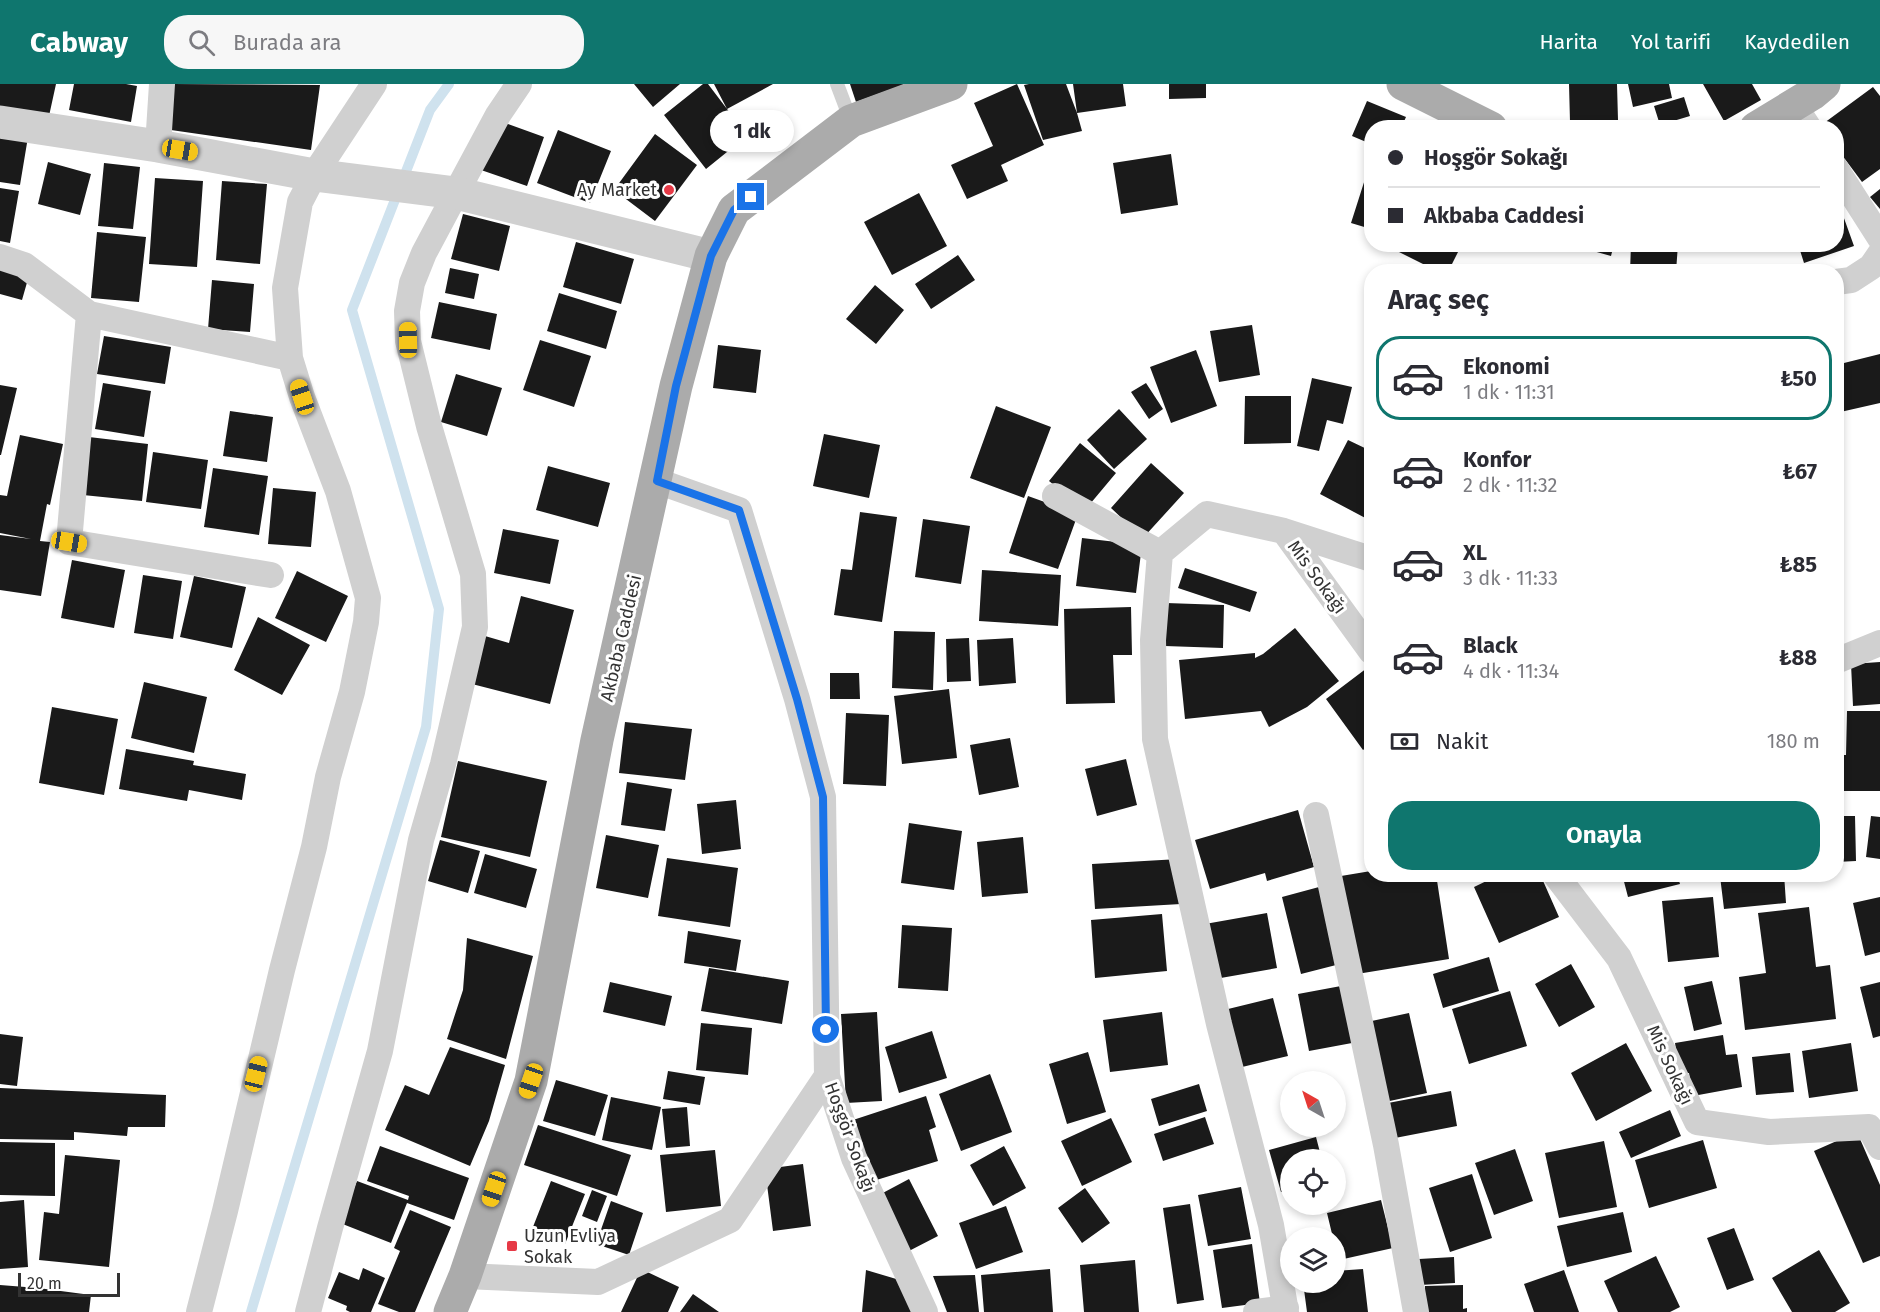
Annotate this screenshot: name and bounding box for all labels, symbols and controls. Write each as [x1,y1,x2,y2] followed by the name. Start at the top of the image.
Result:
[164,15,584,69] search box
[30,26,128,59] text: Cabway
[185,26,218,59] icon: search
[233,29,341,56] text: Burada ara
[1539,29,1598,55] text: Harita
[1631,29,1711,55] text: Yol tarifi
[1744,29,1850,55] text: Kaydedilen
[709,110,793,152] callout: 1 dk
[733,119,771,143] text: 1 dk
[161,138,199,162] car
[1424,144,1568,171] text: Hoşgör Sokağı
[577,179,658,201] place label: Ay Market
[662,183,676,197] marker: Ay Market
[737,183,764,210] route end
[1424,202,1584,229] text: Akbaba Caddesi
[1388,284,1489,316] text: Araç seç
[399,322,417,358] car
[1391,351,1445,405] icon: car
[1463,353,1550,380] text: Ekonomi
[1780,365,1817,392] text: ₺50
[288,377,316,417] car
[1463,380,1555,404] text: 1 dk · 11:31
[1391,444,1445,498] icon: car
[1463,446,1531,473] text: Konfor
[1782,458,1817,485] text: ₺67
[1463,473,1558,497] text: 2 dk · 11:32
[50,530,88,554] car
[1283,536,1351,618] street label: Mis Sokağı
[1391,537,1445,591] icon: car
[1463,539,1487,566] text: XL
[1780,551,1817,578] text: ₺85
[1463,566,1558,590] text: 3 dk · 11:33
[596,572,646,704] street label: Akbaba Caddesi
[1391,630,1445,684] icon: car
[1463,632,1518,659] text: Black
[1779,644,1817,671] text: ₺88
[1463,659,1559,683] text: 4 dk · 11:34
[1388,725,1421,758] icon: cash
[1436,728,1488,755] text: Nakit
[1767,729,1820,753] text: 180 m
[1388,801,1820,870] button: Onayla
[812,1016,839,1043] route start
[1642,1022,1698,1108] street label: Mis Sokağı
[243,1054,269,1094] car
[517,1061,545,1101] car
[1280,1071,1346,1137] north arrow
[1280,1071,1346,1293] map controls
[820,1079,880,1195] street label: Hoşgör Sokağı
[1280,1149,1346,1215] button: locate
[480,1169,508,1209] car
[524,1225,616,1268] place label: Uzun Evliya Sokak
[1280,1227,1346,1293] button: layers
[505,1239,519,1253] marker: Uzun Evliya Sokak
[18,1270,120,1298] scale bar
[27,1274,62,1293] text: 20 m

